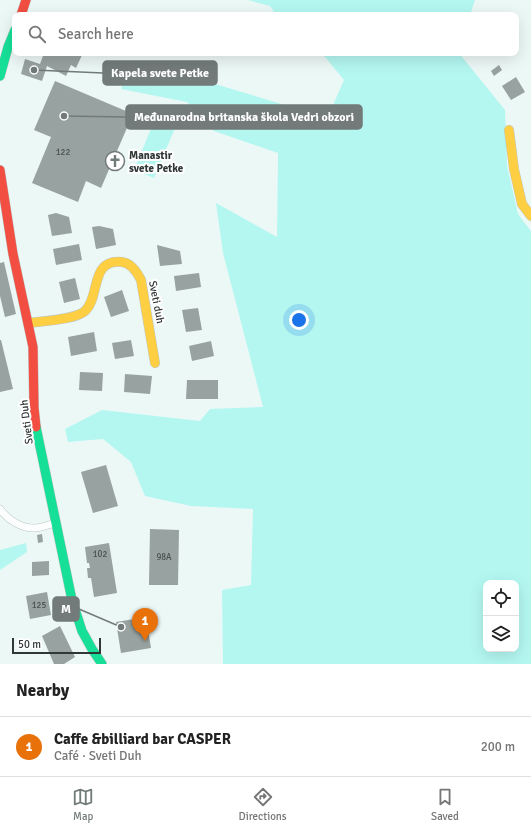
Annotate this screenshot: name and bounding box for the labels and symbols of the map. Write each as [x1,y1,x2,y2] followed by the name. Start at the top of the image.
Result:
[103,61,217,85] callout: Kapela svete Petke
[111,66,209,81] text: Kapela svete Petke
[126,105,362,129] callout: Međunarodna britanska škola Vedri obzori
[134,110,354,125] text: Međunarodna britanska škola Vedri obzori
[56,147,70,158] house number: 122
[129,149,184,175] place label: Manastir svete Petke
[104,150,126,172] church icon: Manastir svete Petke
[146,280,167,325] street label: Sveti duh
[289,310,309,330] your location
[17,399,36,445] street label: Sveti Duh
[93,549,107,560] house number: 102
[156,552,172,563] house number: 98A
[53,597,79,621] callout: M
[32,600,46,611] house number: 125
[61,602,71,617] text: M
[132,608,158,641] pin: 1
[12,636,101,655] scale bar

